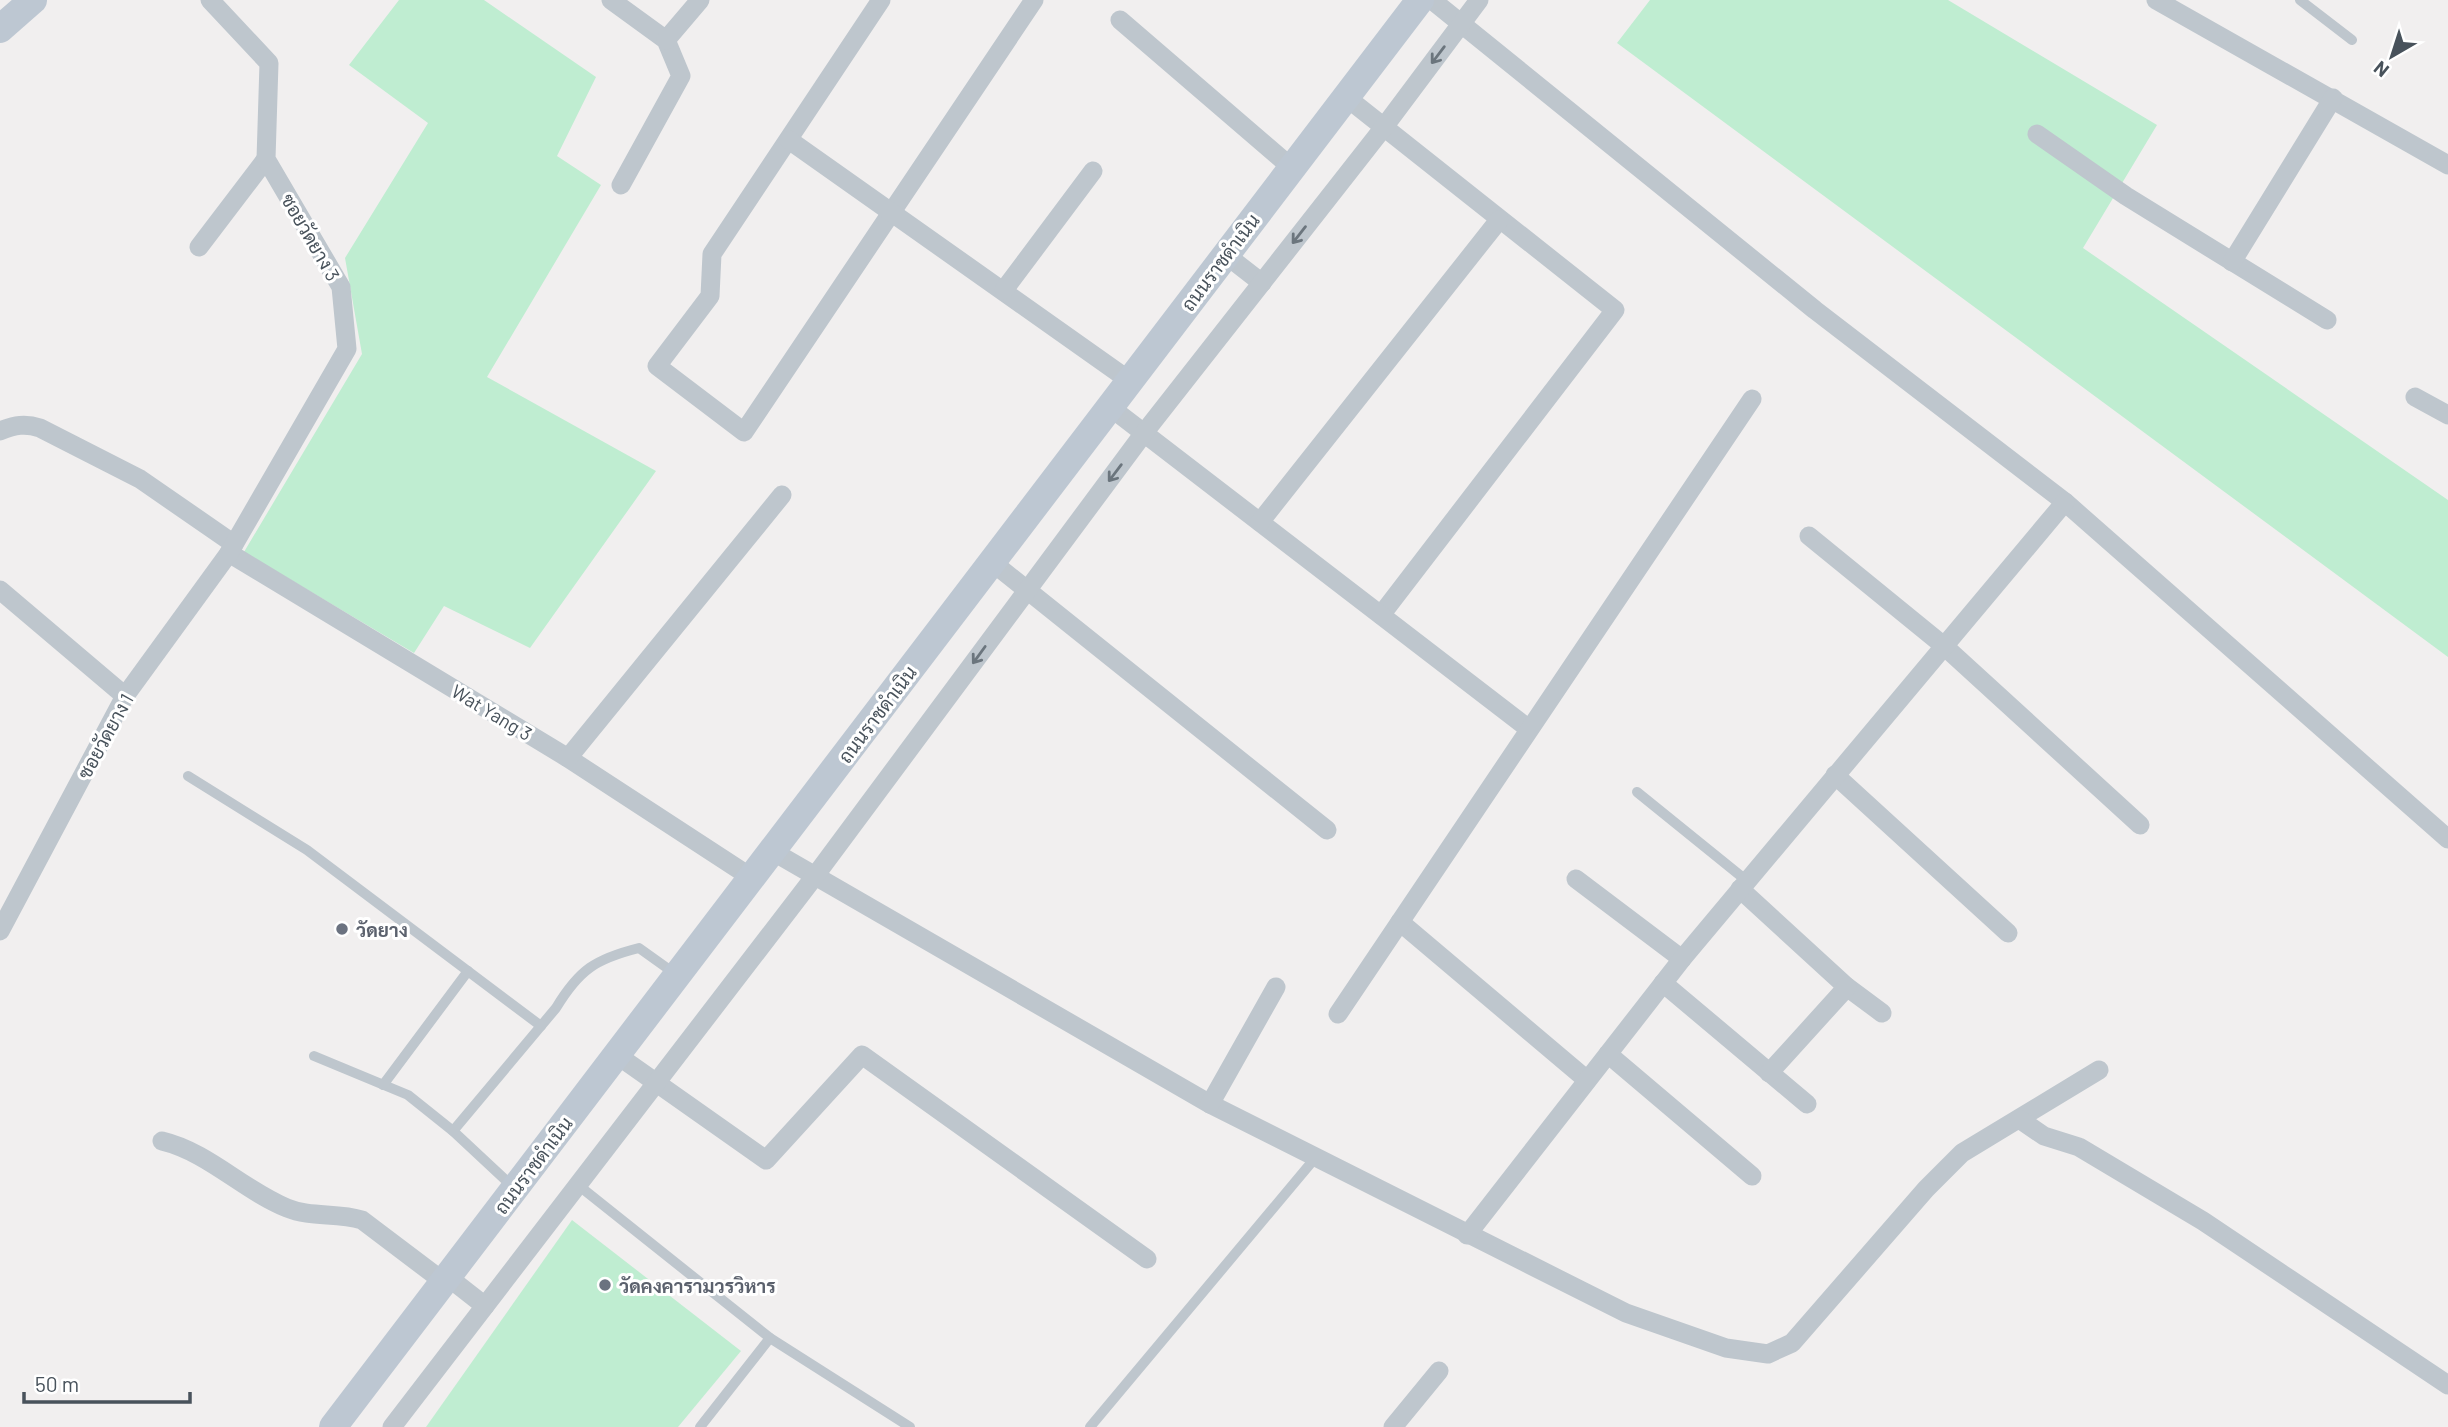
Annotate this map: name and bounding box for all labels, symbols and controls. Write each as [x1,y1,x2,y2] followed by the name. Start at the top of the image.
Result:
[2357,21,2427,91] north arrow
[1430,45,1445,63] one-way arrow
[2369,57,2393,83] text: N
[277,189,345,285] street label: ซอยวัดยาง 3
[1176,209,1264,315] street label: ถนนราชดำเนิน
[1292,225,1307,244] one-way arrow
[1107,463,1122,481] one-way arrow
[971,645,986,664] one-way arrow
[833,661,921,767] street label: ถนนราชดำเนิน
[448,679,536,745] street label: Wat Yang 3
[72,689,138,783] street label: ซอยวัดยาง 1
[356,918,408,941] place label: วัดยาง
[334,921,350,937] marker: วัดยาง
[489,1112,577,1218] street label: ถนนราชดำเนิน
[619,1274,776,1297] place label: วัดคงคารามวรวิหาร
[597,1277,613,1293] marker: วัดคงคารามวรวิหาร
[24,1360,191,1404] scale bar
[35,1371,79,1396] text: 50 m

